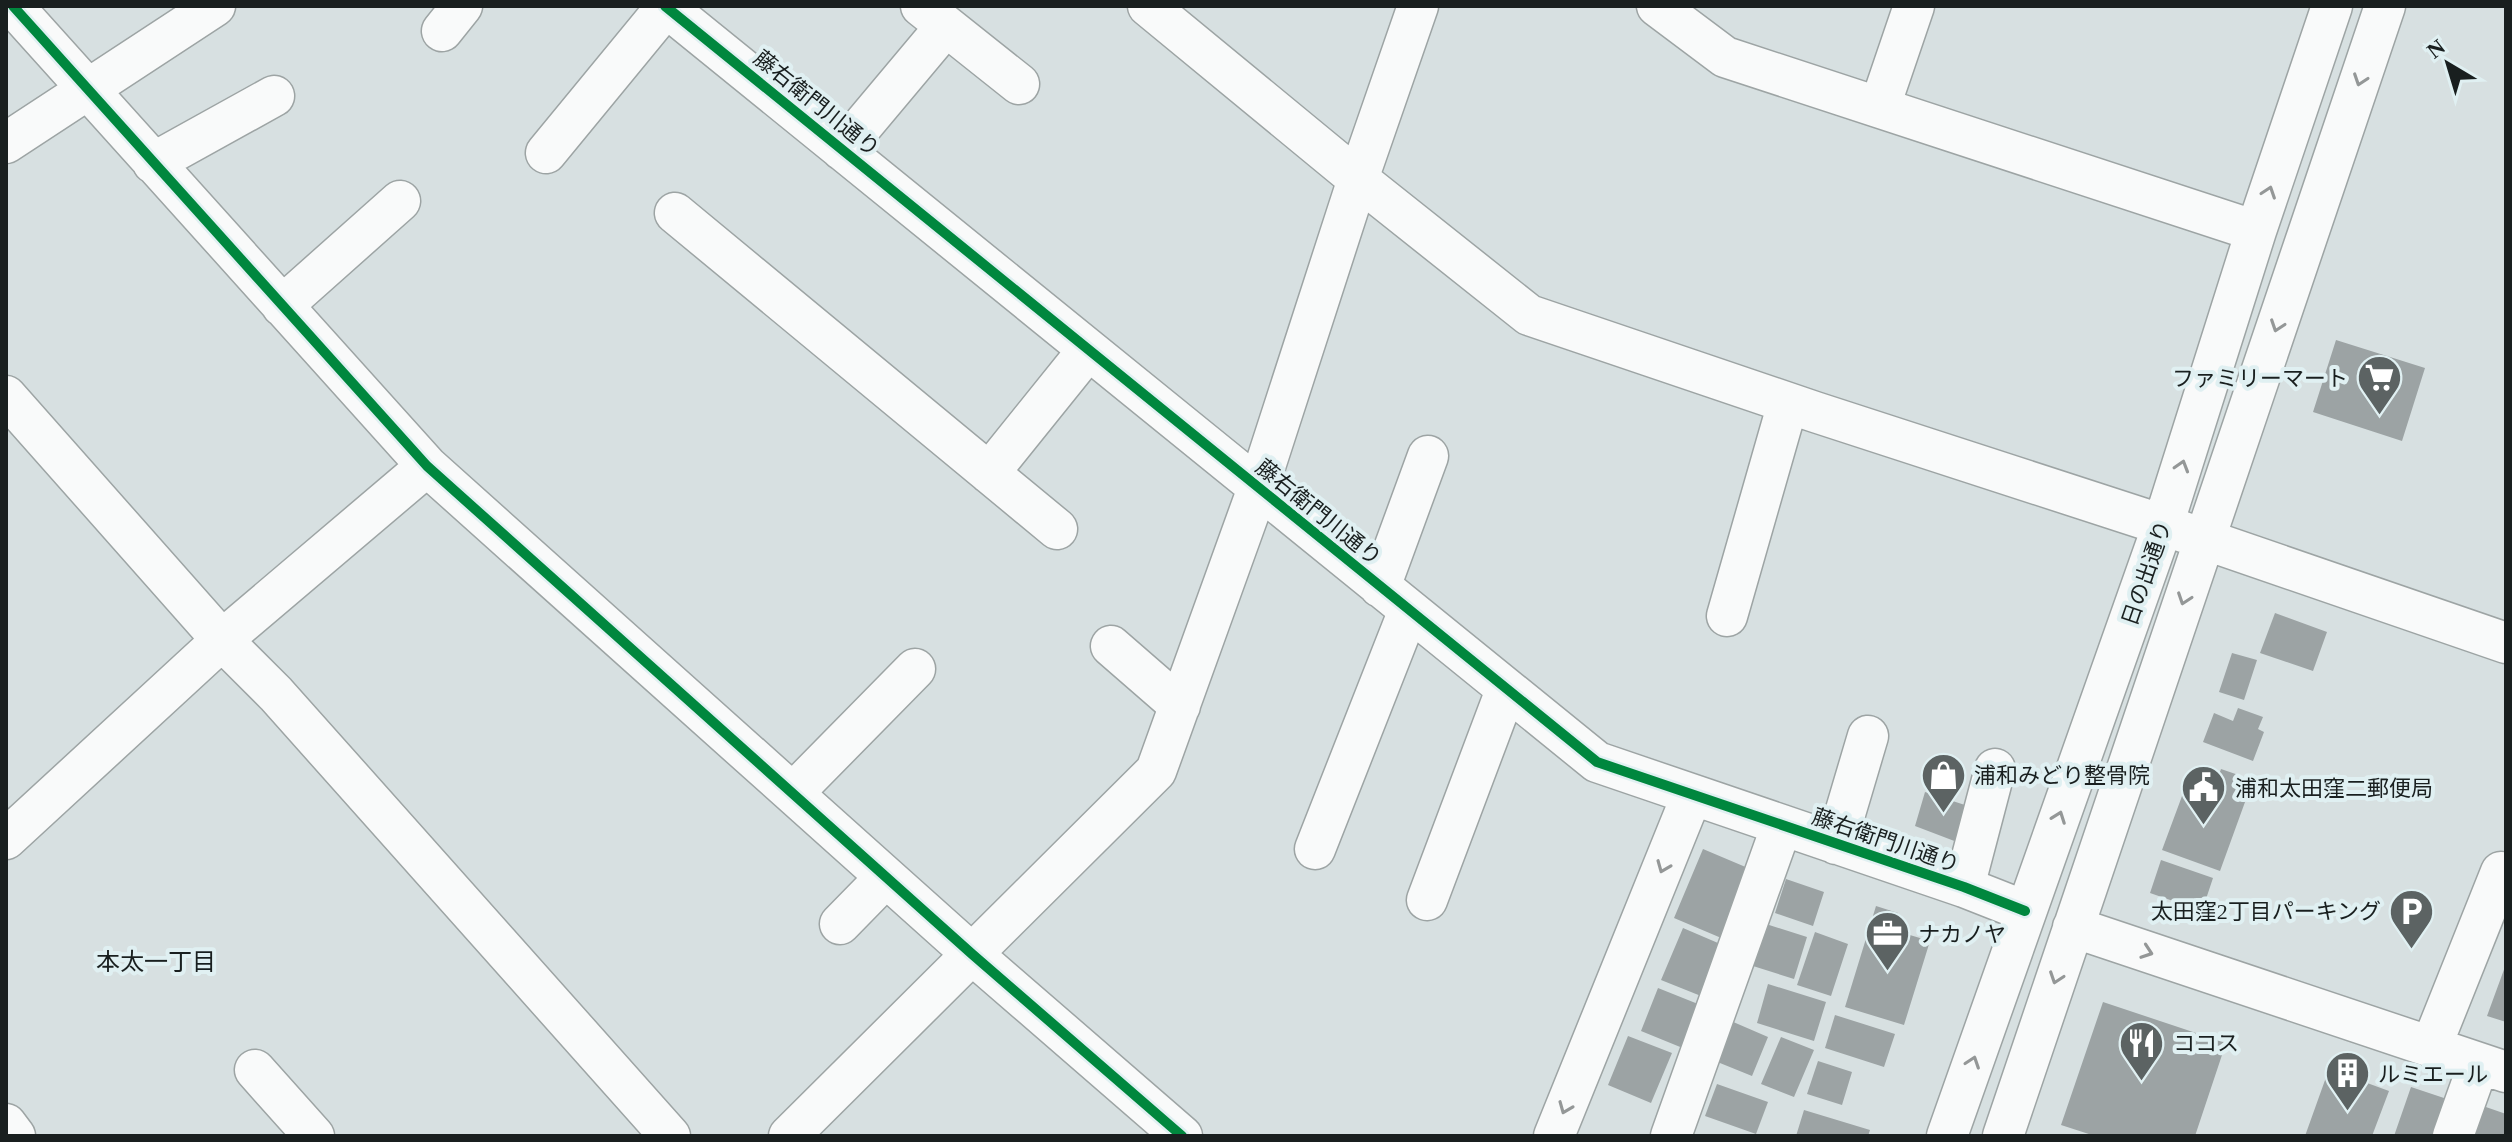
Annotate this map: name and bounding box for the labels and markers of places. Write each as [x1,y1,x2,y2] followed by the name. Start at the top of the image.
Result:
[2355,354,2403,417] supermarket icon: ファミリーマート
[2172,366,2348,391] place label: ファミリーマート
[1919,751,1967,814] shop icon: 浦和みどり整骨院
[1974,763,2150,788] place label: 浦和みどり整骨院
[2180,764,2228,827] public building icon: 浦和太田窪二郵便局
[2235,776,2433,801] place label: 浦和太田窪二郵便局
[2388,887,2436,950] parking icon: 太田窪2丁目パーキング
[2151,899,2381,924] place label: 太田窪2丁目パーキング
[1863,910,1911,973] office icon: ナカノヤ
[1918,922,2006,947] place label: ナカノヤ
[2118,1019,2166,1082] restaurant icon: ココス
[2173,1031,2239,1056] place label: ココス
[2323,1050,2371,1113] building icon: ルミエール
[2378,1062,2488,1087] place label: ルミエール

